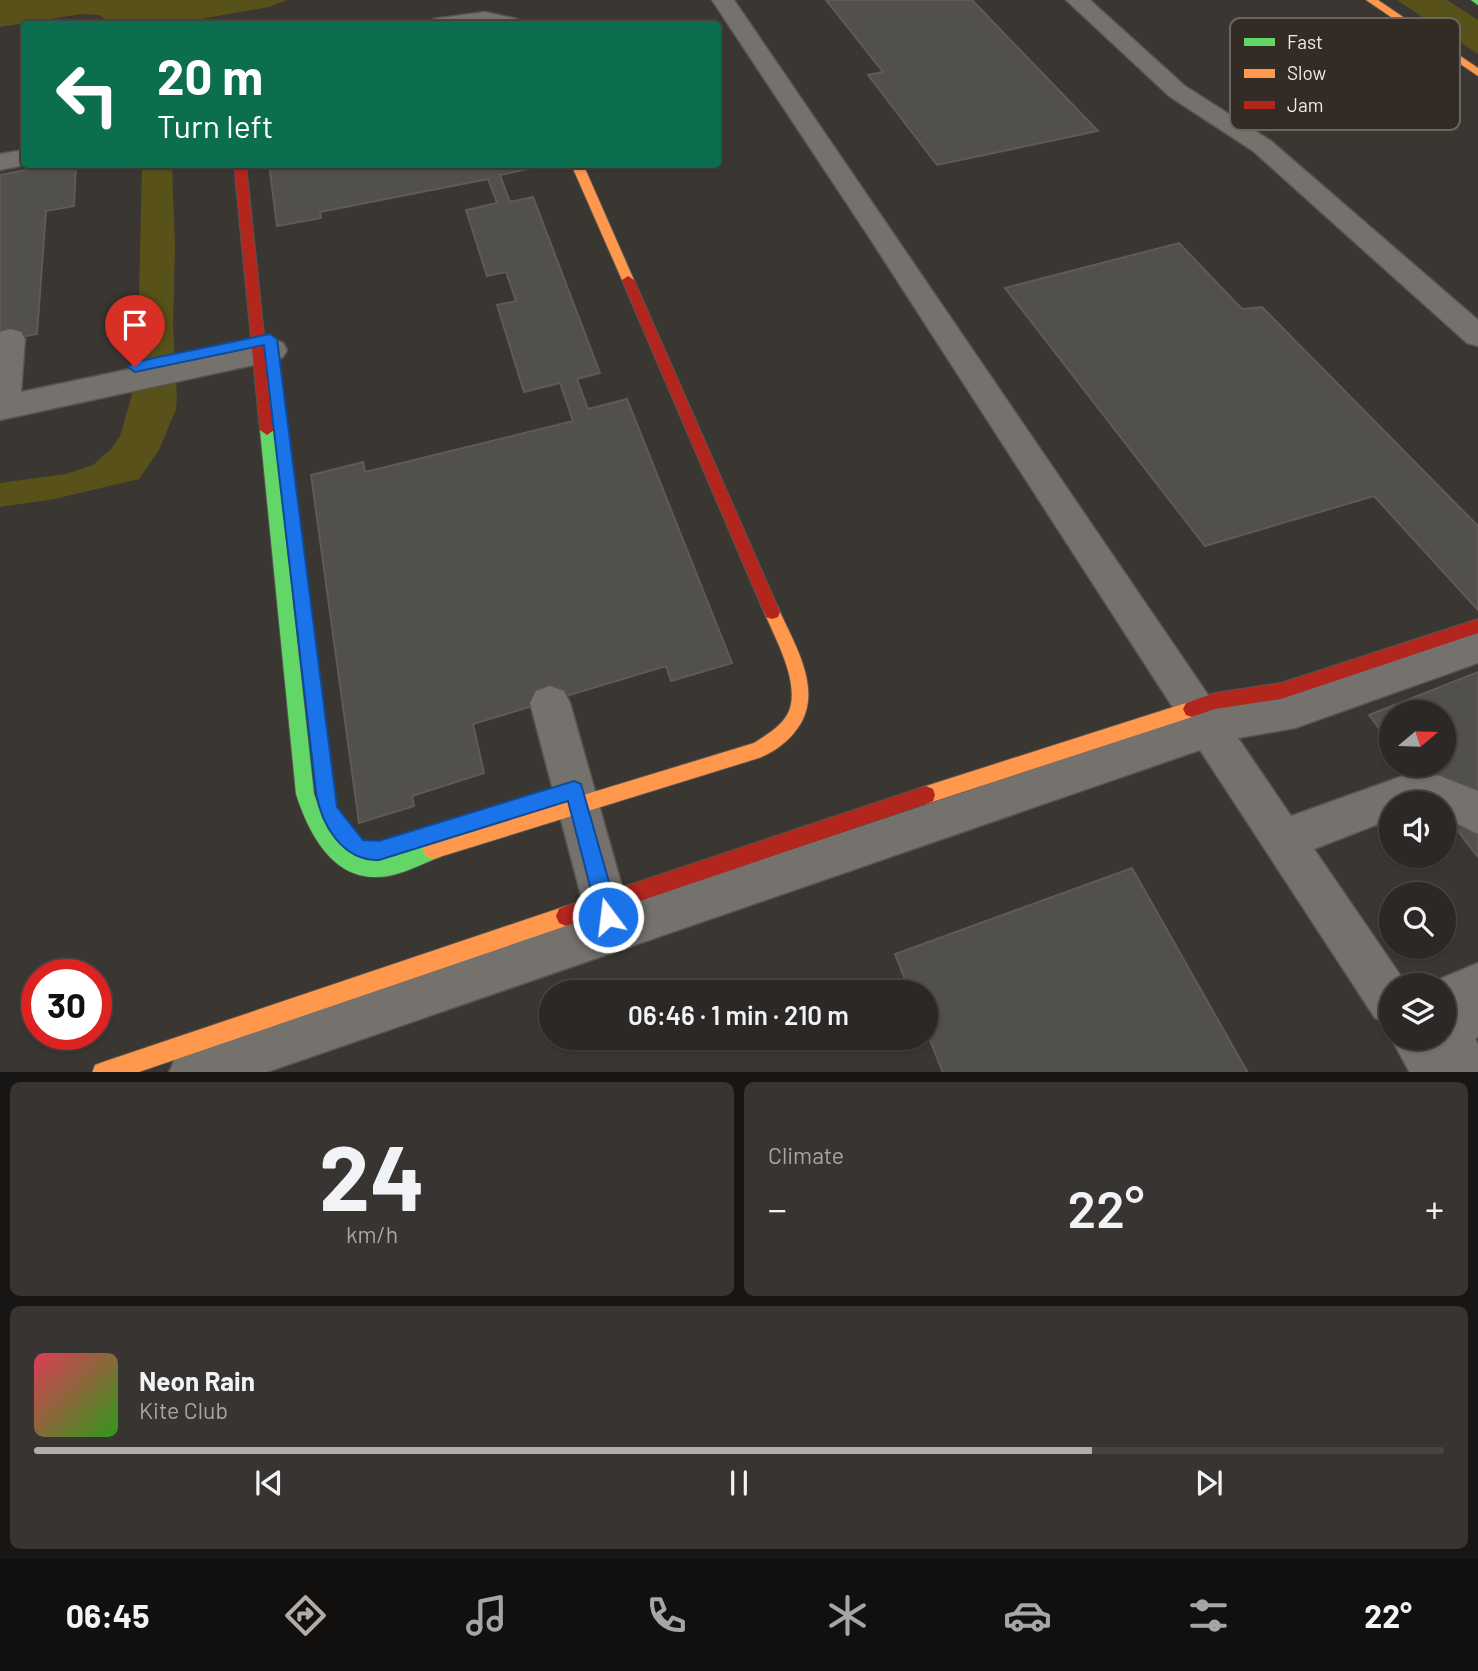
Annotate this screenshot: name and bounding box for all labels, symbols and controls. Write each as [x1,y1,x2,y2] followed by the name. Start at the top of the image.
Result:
[1230,18,1460,130] legend
[1287,30,1323,53] text: Fast
[157,46,263,105] text: 20 m
[42,49,133,140] icon: left
[1287,61,1326,84] text: Slow
[1287,93,1323,116] text: Jam
[157,106,274,144] text: Turn left
[105,295,165,367] pin
[116,306,154,344] icon: arrive
[1379,700,1456,777] north arrow
[1379,700,1456,1050] map controls
[1379,791,1456,868] button: sound
[571,880,645,954] position arrow
[1379,882,1456,959] button: search
[21,959,112,1050] speed limit sign: 30
[1379,973,1456,1050] button: layers
[628,999,849,1030] text: 06:46 · 1 min · 210 m
[319,1120,425,1229] text: 24
[768,1141,844,1169] text: Climate
[1068,1176,1144,1238] text: 22°
[768,1185,787,1231] text: −
[1425,1185,1444,1231] text: +
[346,1220,398,1248] text: km/h
[139,1365,255,1396] text: Neon Rain
[139,1396,228,1424] text: Kite Club
[250,1464,288,1502] icon: previous
[720,1464,758,1502] icon: pause
[1190,1464,1228,1502] icon: next
[281,1591,330,1640] icon: directions
[462,1591,511,1640] icon: music
[642,1591,691,1640] icon: phone
[823,1591,872,1640] icon: climate
[1003,1591,1052,1640] icon: car
[1184,1591,1233,1640] icon: filters
[66,1596,149,1634] text: 06:45
[1364,1596,1412,1634] text: 22°

